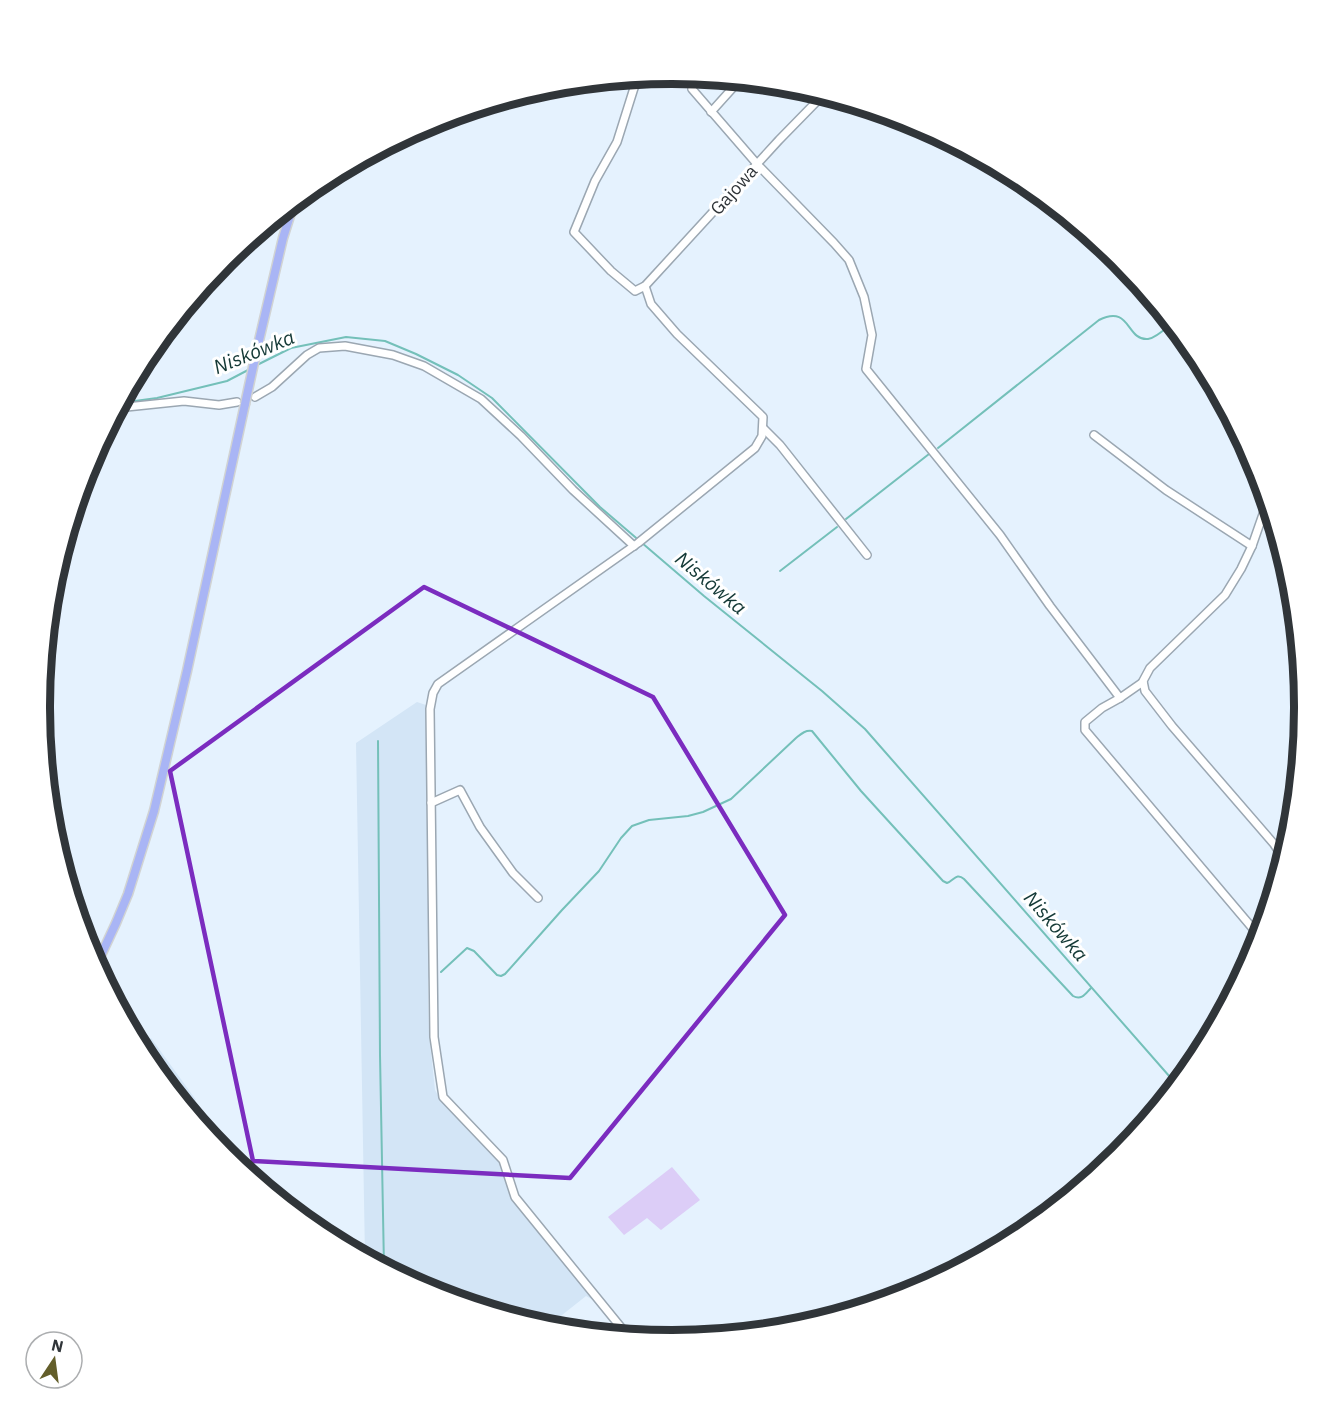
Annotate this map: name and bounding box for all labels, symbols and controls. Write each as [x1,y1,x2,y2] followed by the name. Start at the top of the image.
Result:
[705,159,762,220] street label: Gajowa
[209,323,298,380] water label: Niskówka
[670,545,753,620] water label: Niskówka
[1018,885,1095,967] water label: Niskówka
[24,1330,84,1390] north arrow
[49,1334,65,1356] text: N

